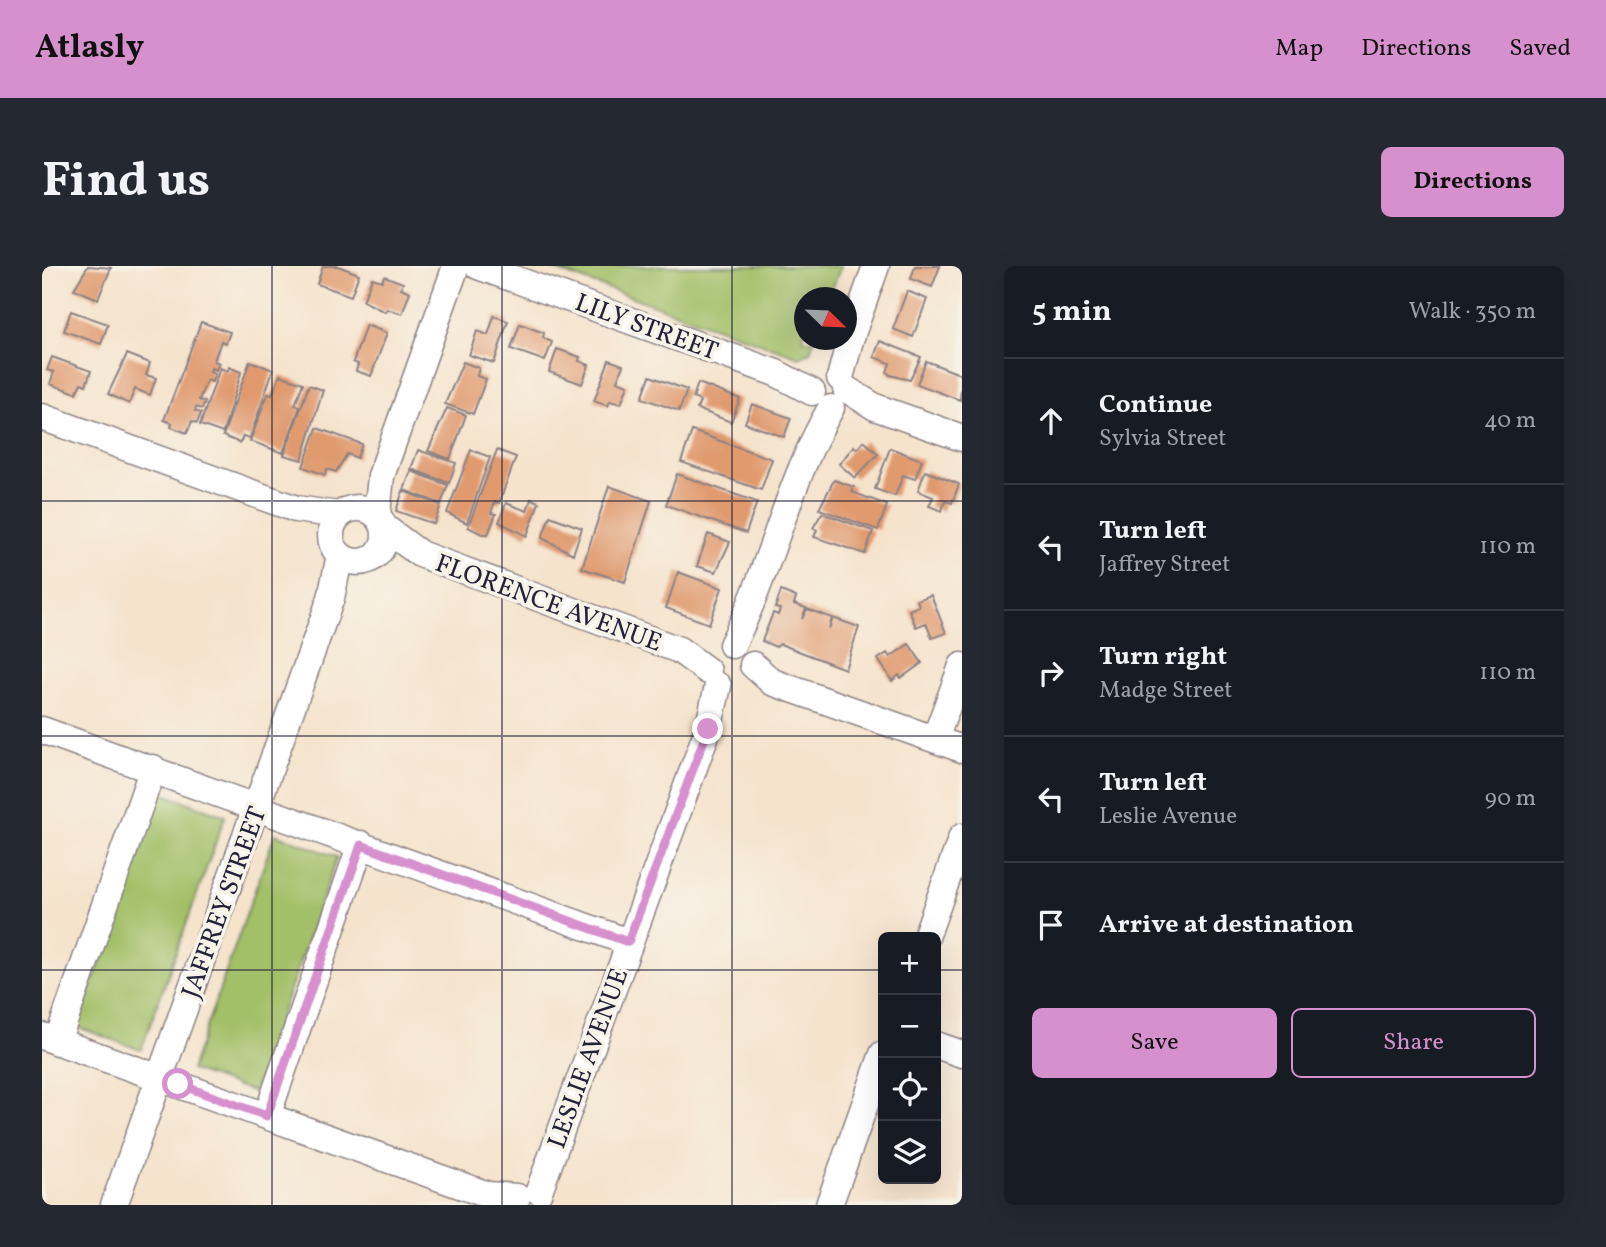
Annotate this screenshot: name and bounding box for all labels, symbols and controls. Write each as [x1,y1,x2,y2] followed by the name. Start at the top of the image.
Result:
[35,26,144,72] text: Atlasly
[1275,32,1323,66] text: Map
[1361,32,1471,66] text: Directions
[1509,32,1571,66] text: Saved
[1381,147,1564,217] button: Directions
[42,148,210,217] text: Find us
[570,285,723,370] street label: LILY STREET
[794,287,857,350] north arrow
[1032,291,1112,333] text: 5 min
[1409,296,1536,328] text: Walk · 350 m
[1099,387,1212,423] text: Continue
[1032,402,1070,440] icon: ahead
[1484,405,1536,437] text: 40 m
[1099,423,1226,455] text: Sylvia Street
[1099,513,1207,549] text: Turn left
[1032,528,1070,566] icon: left
[1479,531,1536,563] text: 110 m
[430,546,667,662] street label: FLORENCE AVENUE
[1099,549,1230,581] text: Jaffrey Street
[1099,639,1227,675] text: Turn right
[1032,654,1070,692] icon: right
[1479,657,1536,689] text: 110 m
[1099,675,1232,707] text: Madge Street
[692,713,723,744] route end
[1099,765,1207,801] text: Turn left
[1032,780,1070,818] icon: left
[1485,783,1536,815] text: 90 m
[1099,801,1237,833] text: Leslie Avenue
[174,802,276,1003] street label: JAFFREY STREET
[1032,906,1070,944] icon: arrive
[1099,907,1354,943] text: Arrive at destination
[878,932,941,1184] map controls
[878,932,941,995] button: +
[540,964,638,1154] street label: LESLIE AVENUE
[878,995,941,1058] button: −
[1032,1008,1277,1078] button: Save
[1291,1008,1536,1078] button: Share
[878,1058,941,1121] button: locate
[162,1068,193,1099] route start
[878,1121,941,1184] button: layers

